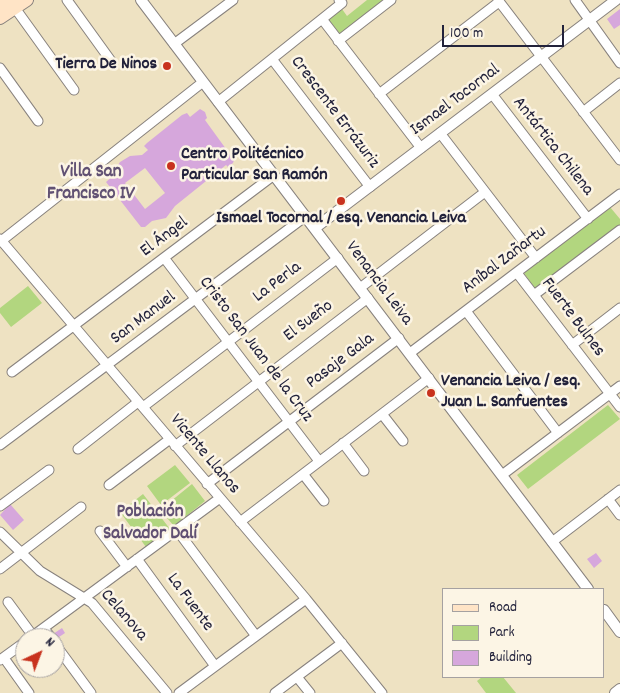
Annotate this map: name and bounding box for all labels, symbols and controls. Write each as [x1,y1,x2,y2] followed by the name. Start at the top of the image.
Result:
[445,15,568,47] scale bar
[450,23,483,45] text: 100 m
[285,53,383,173] street label: Crescente Errázuriz
[55,55,157,77] place label: Tierra De Ninos
[161,60,173,72] marker: Tierra De Ninos
[407,60,505,142] street label: Ismael Tocornal
[507,93,597,201] street label: Antártica Chilena
[181,145,327,188] place label: Centro Politécnico Particular San Ramón
[165,160,177,172] marker: Centro Politécnico Particular San Ramón
[47,162,135,206] district label: Villa San Francisco IV
[335,195,347,207] marker: Ismael Tocornal / esq. Venancia Leiva
[216,209,466,231] place label: Ismael Tocornal / esq. Venancia Leiva
[137,213,193,263] street label: El Ángel
[458,222,552,300] street label: Aníbal Zañartu
[340,238,416,330] street label: Venancia Leiva
[249,258,307,308] street label: La Perla
[193,273,317,427] street label: Cristo San Juan de la Cruz
[535,274,609,362] street label: Fuerte Bulnes
[107,287,181,351] street label: San Manuel
[280,296,338,348] street label: El Sueño
[303,329,379,395] street label: Pasaje Gala
[441,372,580,414] place label: Venancia Leiva / esq. Juan L. Sanfuentes
[425,387,437,399] marker: Venancia Leiva / esq. Juan L. Sanfuentes
[164,410,244,500] street label: Vicente Llanos
[103,502,197,546] district label: Población Salvador Dalí
[161,570,217,636] street label: La Fuente
[95,586,151,646] street label: Celanova
[442,588,605,678] legend
[489,597,517,619] text: Road
[489,622,515,644] text: Park
[15,628,65,678] north arrow
[40,633,59,652] text: N
[489,647,532,669] text: Building

